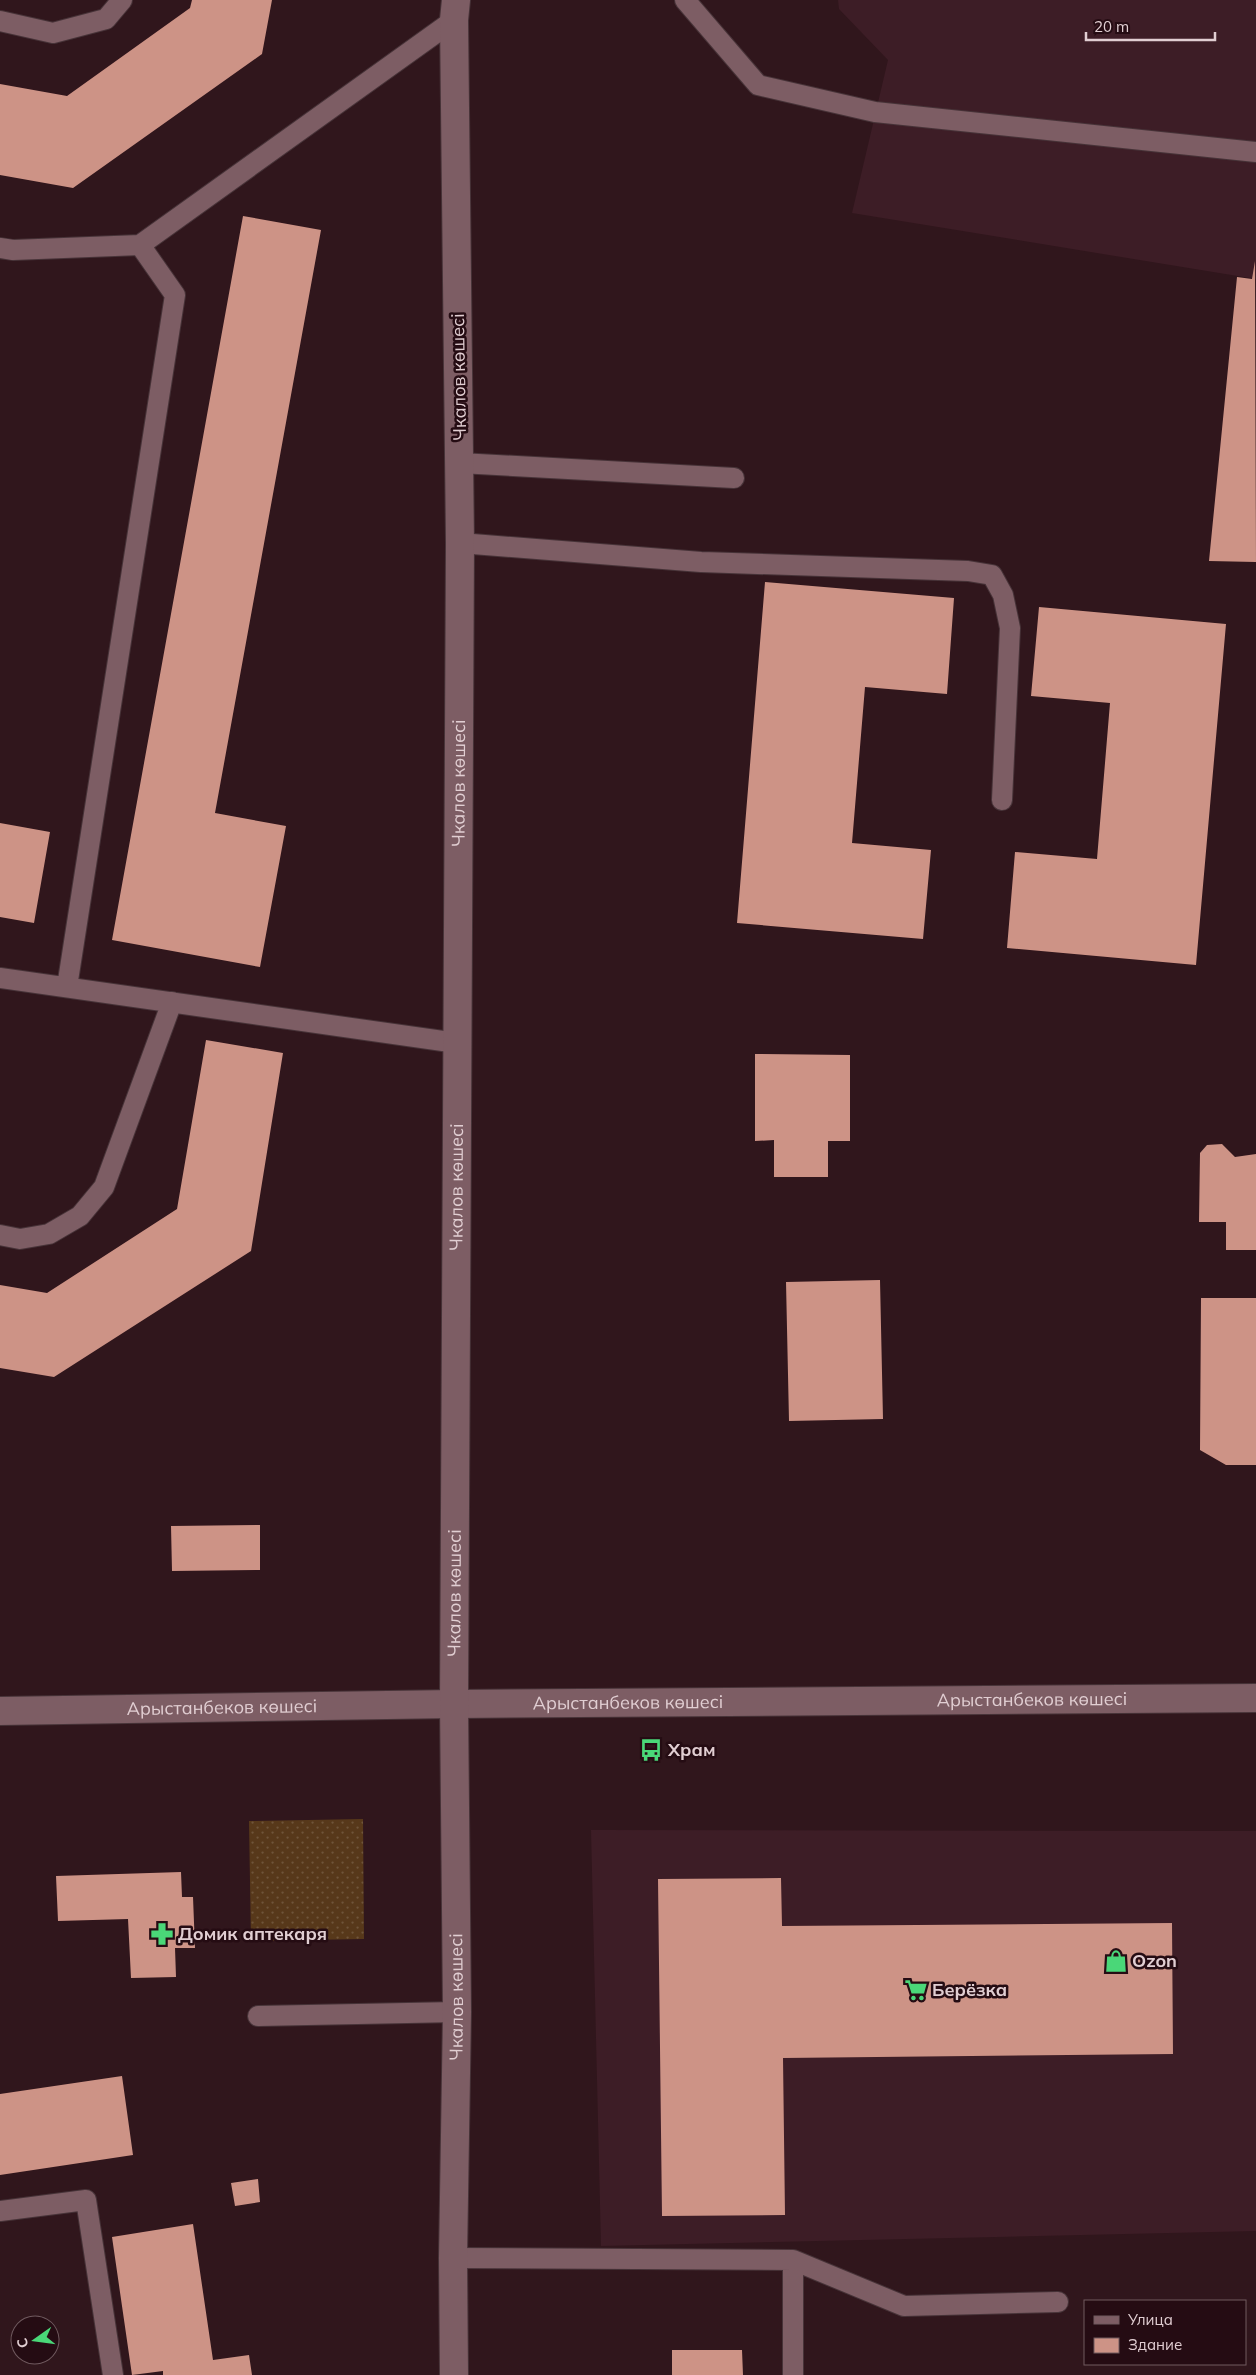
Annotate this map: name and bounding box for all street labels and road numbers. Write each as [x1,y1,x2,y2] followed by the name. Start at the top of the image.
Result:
[446,313,471,441] street label: Чкалов көшесі
[446,719,470,847] street label: Чкалов көшесі
[444,1123,468,1251] street label: Чкалов көшесі
[442,1529,466,1657] street label: Чкалов көшесі
[937,1687,1127,1711] street label: Арыстанбеков көшесі
[533,1690,723,1714] street label: Арыстанбеков көшесі
[127,1694,317,1720] street label: Арыстанбеков көшесі
[444,1933,468,2061] street label: Чкалов көшесі

